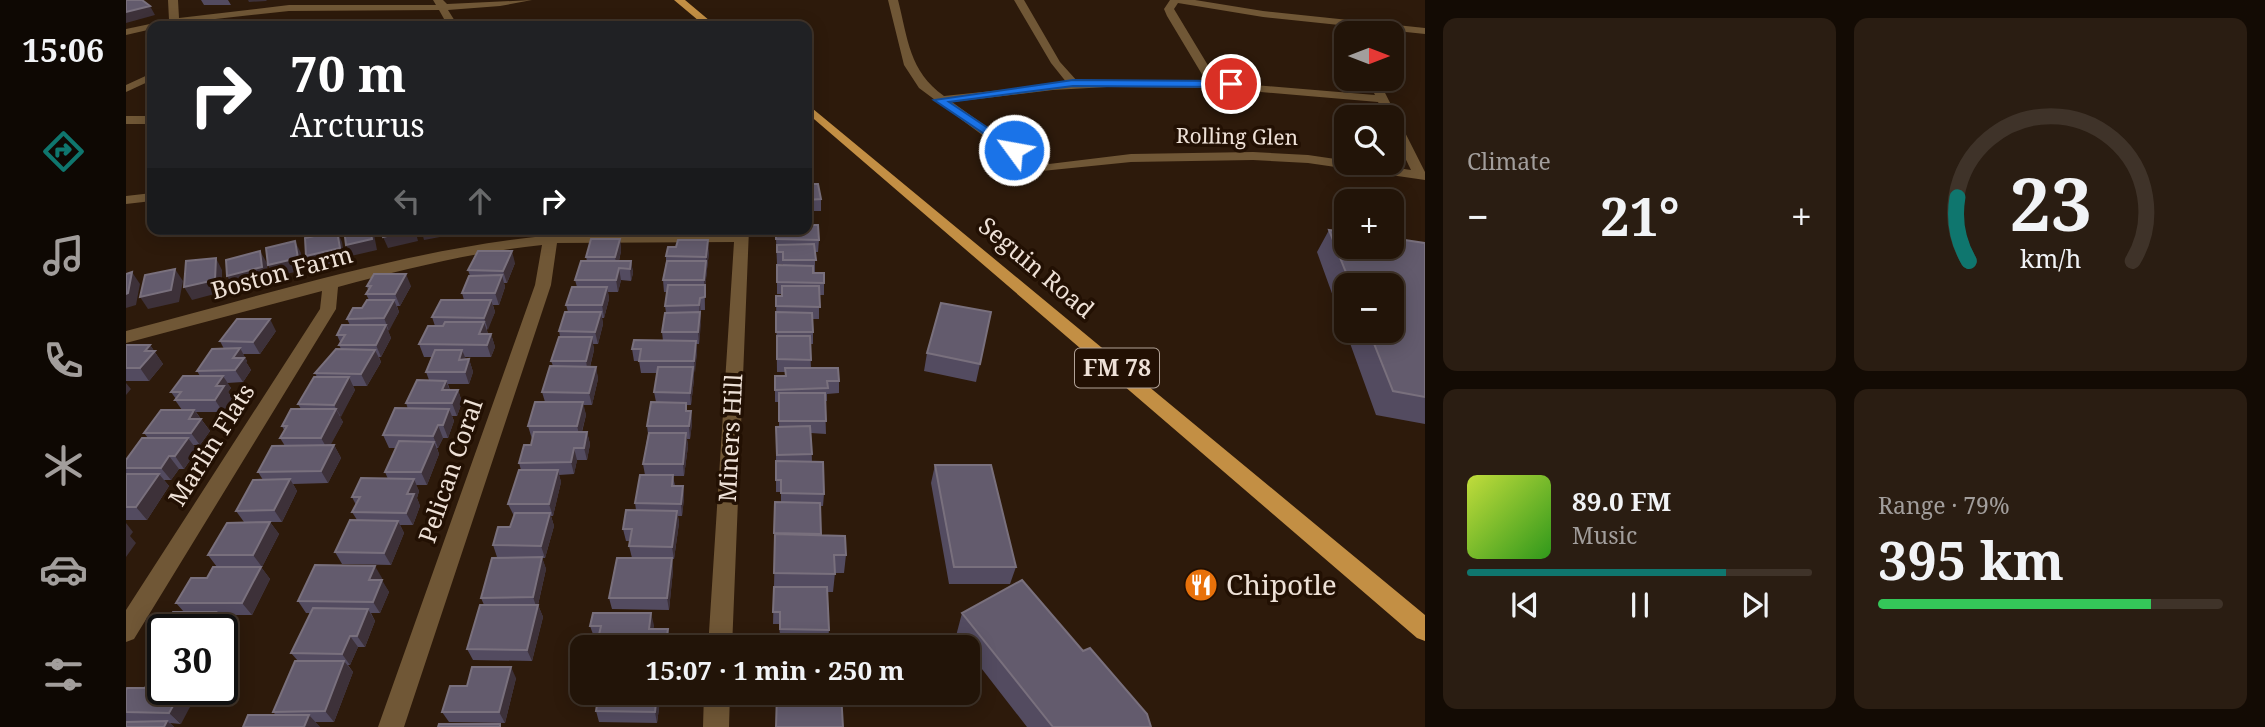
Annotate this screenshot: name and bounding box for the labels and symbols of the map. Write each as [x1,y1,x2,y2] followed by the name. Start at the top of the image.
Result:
[1334,21,1404,91] north arrow
[1201,54,1261,114] pin
[977,113,1051,187] position arrow
[1176,121,1298,151] street label: Rolling Glen
[972,209,1102,325] street label: Seguin Road
[207,237,356,306] street label: Boston Farm
[1075,348,1159,388] road number: FM 78
[710,372,749,503] street label: Miners Hill
[160,377,261,512] street label: Marlin Flats
[410,394,490,547] street label: Pelican Coral
[1226,565,1337,603] place label: Chipotle
[1182,566,1220,604] restaurant icon: Chipotle
[147,614,238,705] speed limit sign: 30

